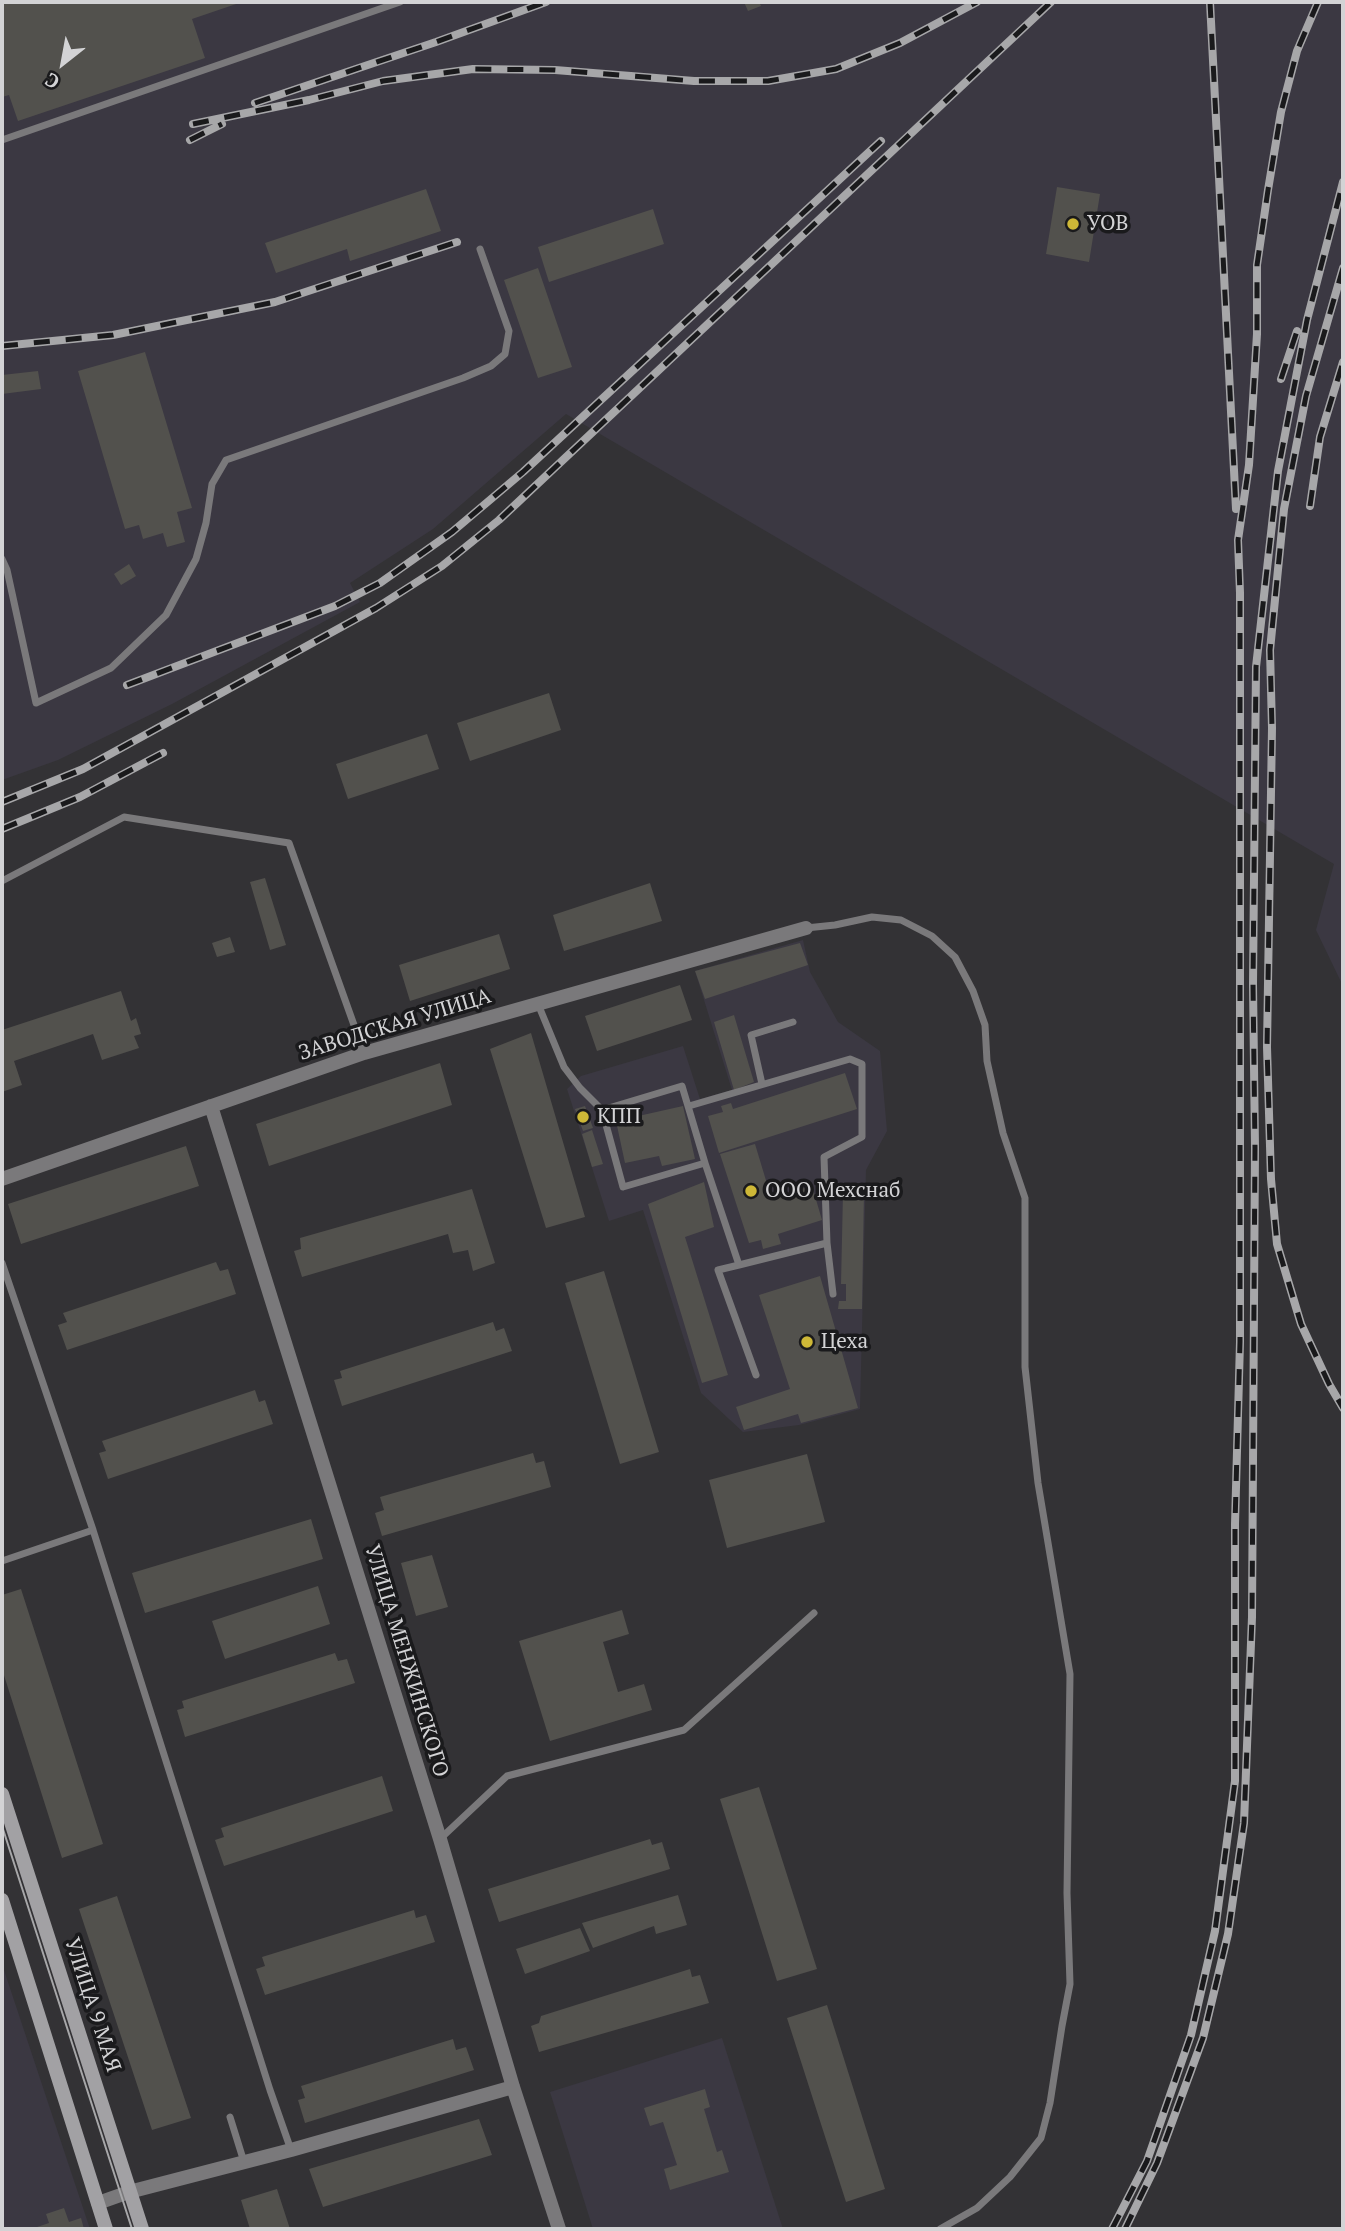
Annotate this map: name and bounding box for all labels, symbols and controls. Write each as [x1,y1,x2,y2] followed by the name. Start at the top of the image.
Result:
[28,28,98,98] north arrow
[40,68,64,95] text: С
[1087,211,1128,237] place label: УОВ
[1065,216,1081,232] marker: УОВ
[296,984,494,1066] street label: ЗАВОДСКАЯ УЛИЦА
[597,1104,641,1130] place label: КПП
[575,1109,591,1125] marker: КПП
[765,1178,900,1204] place label: ООО Мехснаб
[743,1183,759,1199] marker: ООО Мехснаб
[821,1329,868,1355] place label: Цеха
[799,1334,815,1350] marker: Цеха
[359,1542,453,1780] street label: УЛИЦА МЕНЖИНСКОГО
[58,1935,126,2075] street label: УЛИЦА 9 МАЯ

